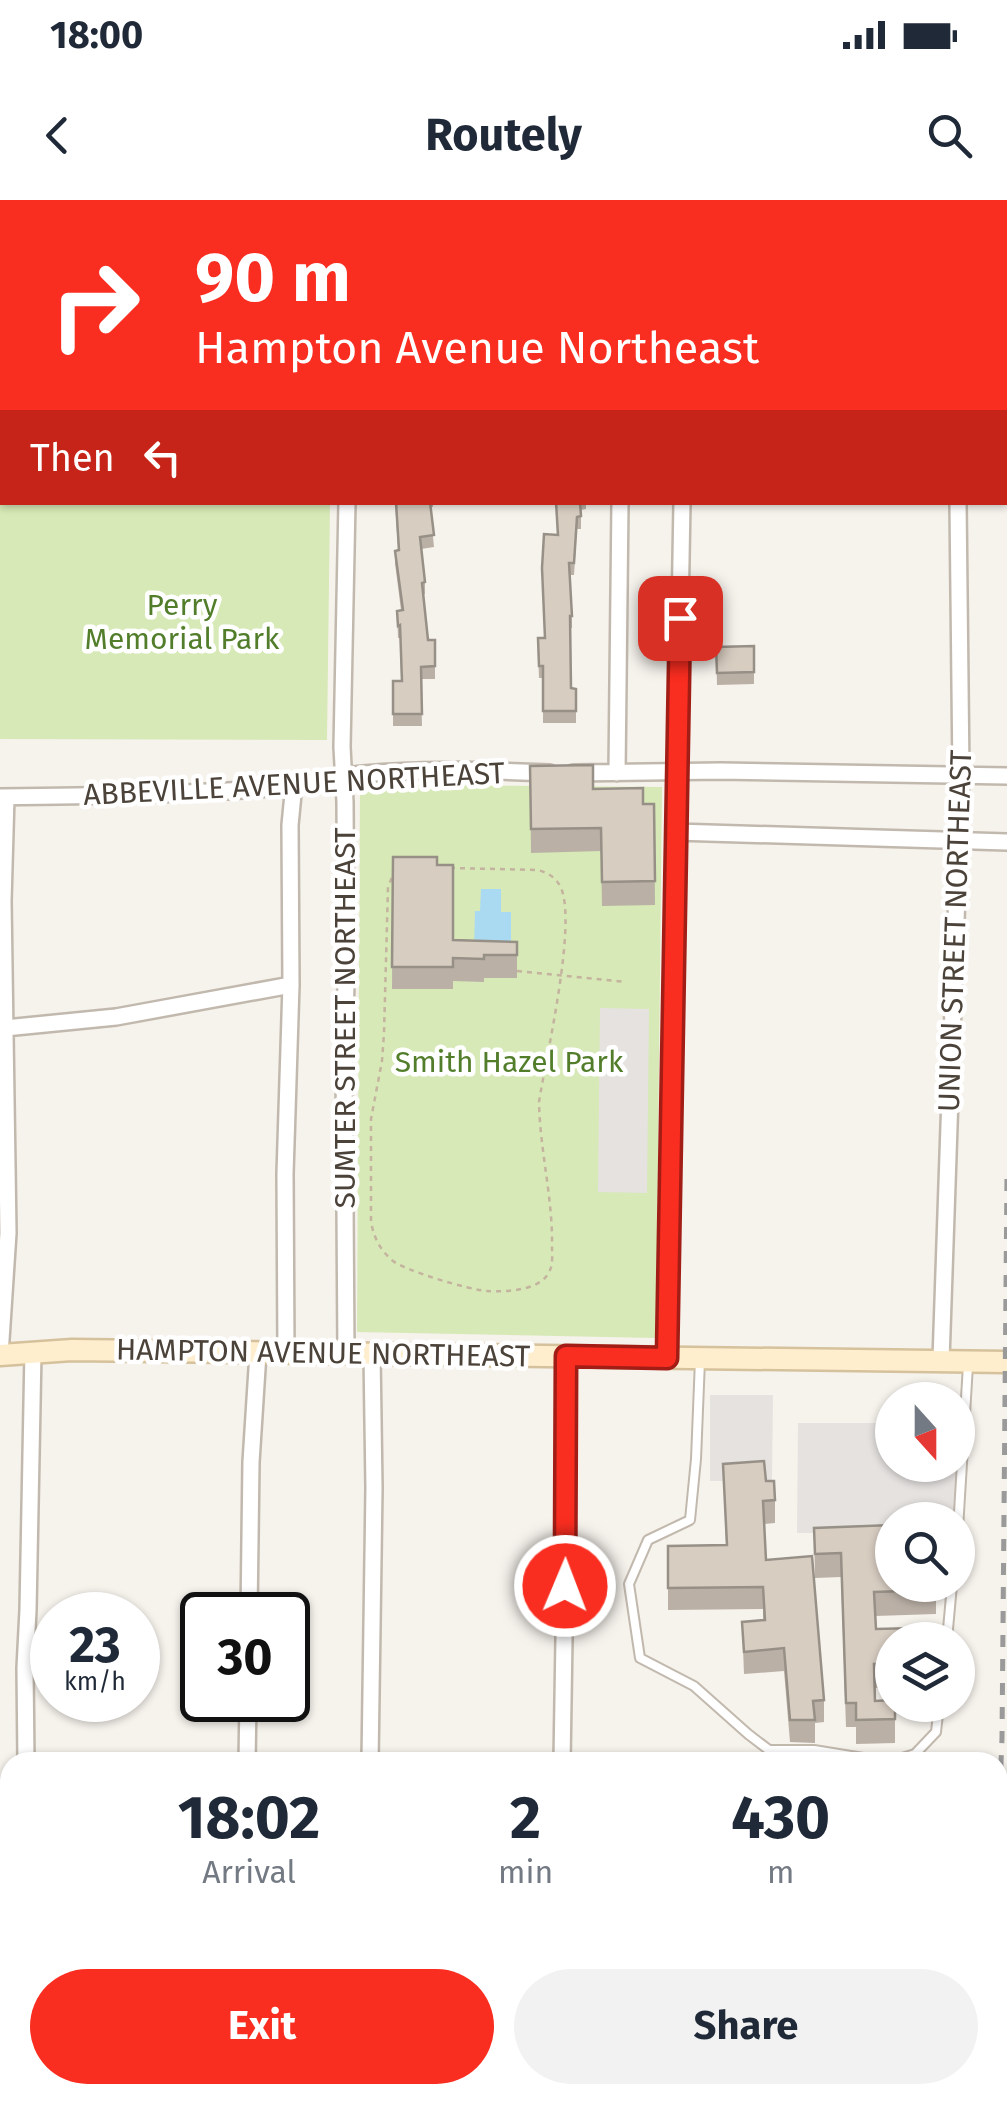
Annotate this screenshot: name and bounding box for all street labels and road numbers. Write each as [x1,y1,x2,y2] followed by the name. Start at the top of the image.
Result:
[931,749,979,1113] street label: UNION STREET NORTHEAST
[82,755,506,813] street label: ABBEVILLE AVENUE NORTHEAST
[327,827,363,1208] street label: SUMTER STREET NORTHEAST
[116,1331,531,1375] street label: HAMPTON AVENUE NORTHEAST

